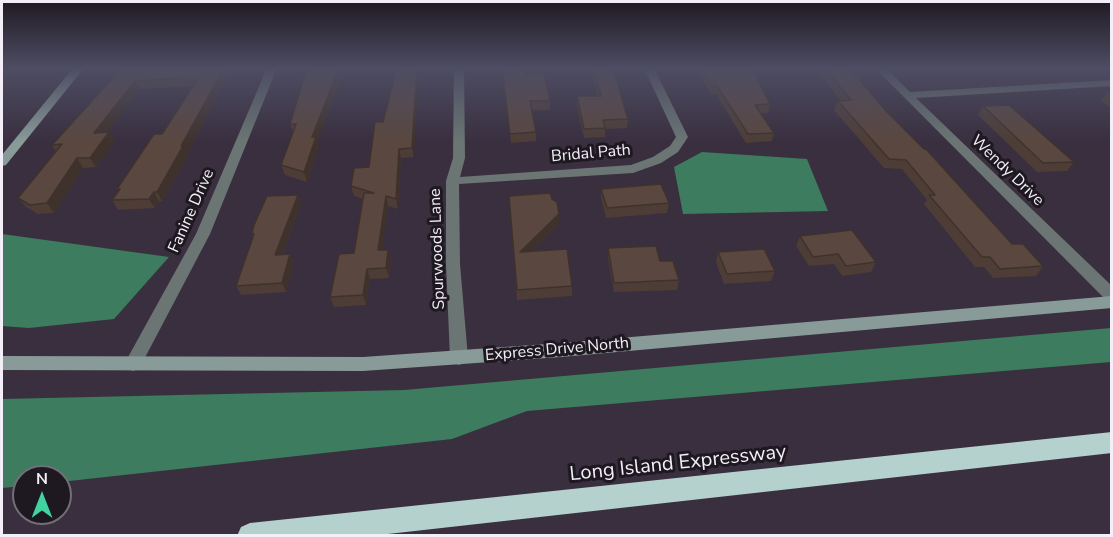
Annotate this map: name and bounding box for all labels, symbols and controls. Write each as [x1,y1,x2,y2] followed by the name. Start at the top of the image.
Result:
[967,131,1047,211] street label: Wendy Drive
[550,141,632,167] street label: Bridal Path
[165,166,219,256] street label: Fanine Drive
[426,188,450,310] street label: Spurwoods Lane
[484,334,630,366] street label: Express Drive North
[569,441,787,487] street label: Long Island Expressway
[12,465,72,525] north arrow
[36,468,48,490] text: N

